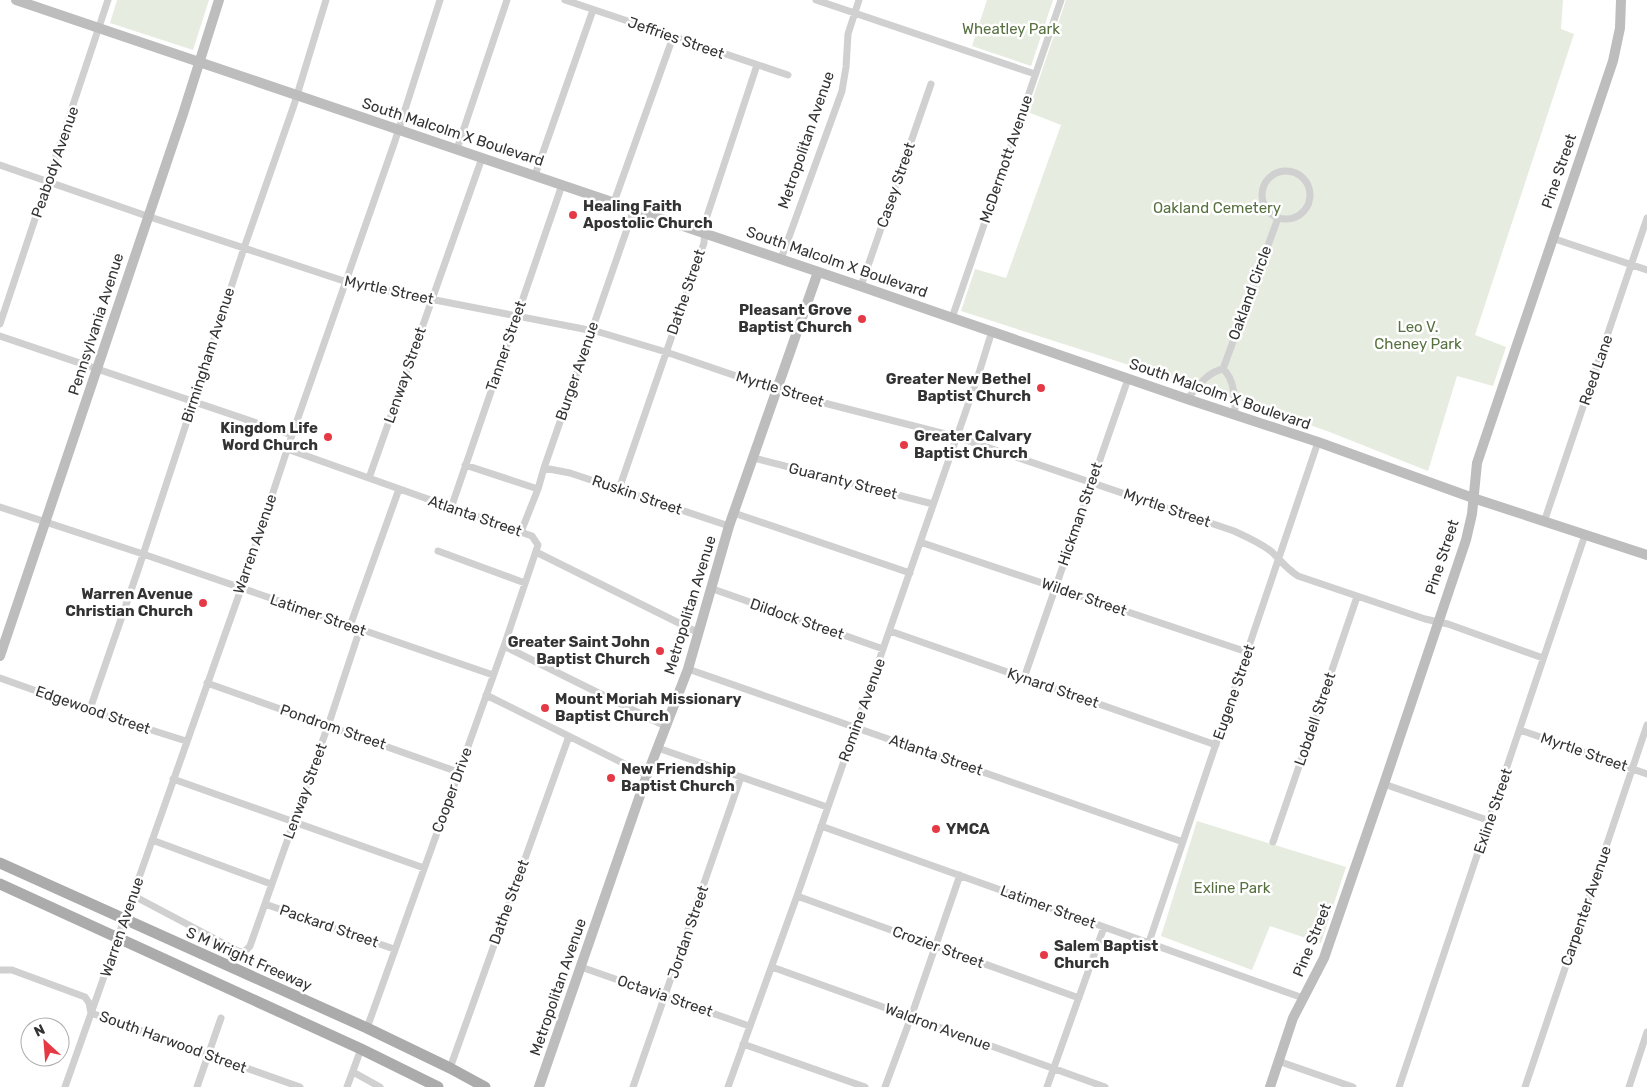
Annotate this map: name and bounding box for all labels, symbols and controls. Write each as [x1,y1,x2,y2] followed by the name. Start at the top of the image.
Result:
[625,13,727,63] street label: Jeffries Street
[962,20,1060,38] park label: Wheatley Park
[774,69,838,211] street label: Metropolitan Avenue
[976,93,1036,225] street label: McDermott Avenue
[360,94,546,170] street label: South Malcolm X Boulevard
[28,104,82,220] street label: Peabody Avenue
[1538,131,1580,211] street label: Pine Street
[873,140,919,230] street label: Casey Street
[583,197,713,232] place label: Healing Faith Apostolic Church
[1153,199,1281,217] park label: Oakland Cemetery
[567,209,579,221] marker: Healing Faith Apostolic Church
[744,222,930,302] street label: South Malcolm X Boulevard
[1225,243,1275,343] street label: Oakland Circle
[663,247,709,337] street label: Dathe Street
[64,251,128,397] street label: Pennsylvania Avenue
[343,272,435,308] street label: Myrtle Street
[178,285,238,425] street label: Birmingham Avenue
[482,298,530,394] street label: Tanner Street
[738,301,852,336] place label: Pleasant Grove Baptist Church
[856,313,868,325] marker: Pleasant Grove Baptist Church
[1374,318,1462,353] park label: Leo V. Cheney Park
[552,319,602,423] street label: Burger Avenue
[380,324,430,425] street label: Lenway Street
[1576,332,1616,408] street label: Reed Lane
[1127,354,1313,434] street label: South Malcolm X Boulevard
[734,367,826,411] street label: Myrtle Street
[886,370,1031,405] place label: Greater New Bethel Baptist Church
[1035,382,1047,394] marker: Greater New Bethel Baptist Church
[220,419,318,454] place label: Kingdom Life Word Church
[914,427,1032,462] place label: Greater Calvary Baptist Church
[322,431,334,443] marker: Kingdom Life Word Church
[898,439,910,451] marker: Greater Calvary Baptist Church
[787,459,899,503] street label: Guaranty Street
[1054,460,1106,568] street label: Hickman Street
[590,471,684,519] street label: Ruskin Street
[1121,485,1213,531] street label: Myrtle Street
[229,492,281,596] street label: Warren Avenue
[426,492,524,540] street label: Atlanta Street
[1421,517,1463,597] street label: Pine Street
[660,533,720,677] street label: Metropolitan Avenue
[1039,574,1129,620] street label: Wilder Street
[65,585,193,620] place label: Warren Avenue Christian Church
[268,590,368,640] street label: Latimer Street
[748,595,846,644] street label: Dildock Street
[197,597,209,609] marker: Warren Avenue Christian Church
[508,633,650,668] place label: Greater Saint John Baptist Church
[1209,642,1259,742] street label: Eugene Street
[654,645,666,657] marker: Greater Saint John Baptist Church
[835,656,889,764] street label: Romine Avenue
[1005,664,1101,712] street label: Kynard Street
[1291,670,1339,768] street label: Lobdell Street
[33,682,153,738] street label: Edgewood Street
[555,690,742,725] place label: Mount Moriah Missionary Baptist Church
[278,700,388,754] street label: Pondrom Street
[539,702,551,714] marker: Mount Moriah Missionary Baptist Church
[1538,729,1630,775] street label: Myrtle Street
[887,731,985,779] street label: Atlanta Street
[279,741,331,841] street label: Lenway Street
[428,745,476,835] street label: Cooper Drive
[621,760,736,795] place label: New Friendship Baptist Church
[1470,766,1516,856] street label: Exline Street
[605,772,617,784] marker: New Friendship Baptist Church
[946,820,990,838] place label: YMCA
[930,823,942,835] marker: YMCA
[1557,844,1615,968] street label: Carpenter Avenue
[485,857,533,947] street label: Dathe Street
[96,875,148,979] street label: Warren Avenue
[1194,879,1271,897] park label: Exline Park
[998,881,1098,933] street label: Latimer Street
[664,883,712,981] street label: Jordan Street
[1289,900,1335,979] street label: Pine Street
[277,901,381,951] street label: Packard Street
[526,916,590,1058] street label: Metropolitan Avenue
[890,922,986,972] street label: Crozier Street
[183,923,315,995] street label: S M Wright Freeway
[1054,937,1158,972] place label: Salem Baptist Church
[1038,949,1050,961] marker: Salem Baptist Church
[615,971,715,1021] street label: Octavia Street
[882,999,994,1055] street label: Waldron Avenue
[97,1007,249,1077] street label: South Harwood Street
[20,1017,70,1067] north arrow
[31,1021,48,1041] text: N

